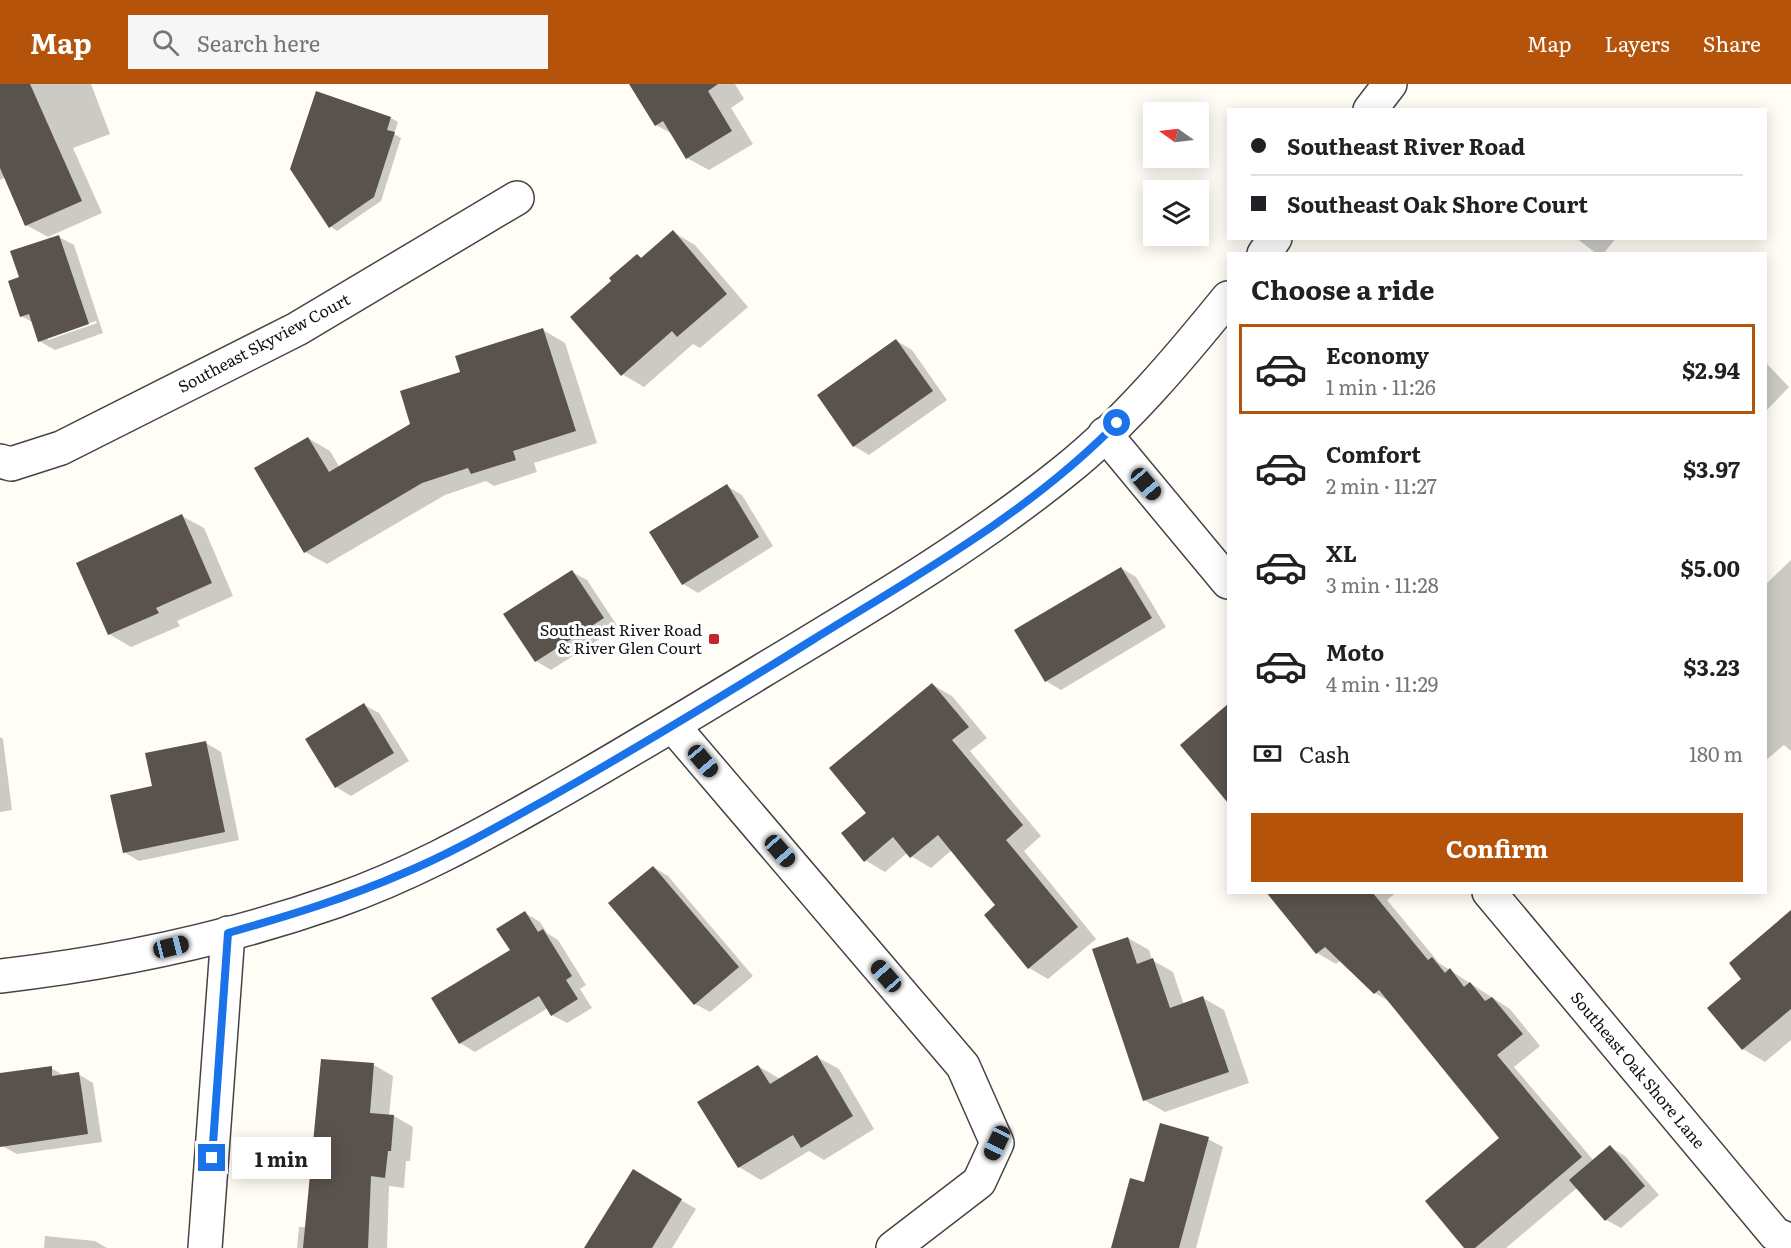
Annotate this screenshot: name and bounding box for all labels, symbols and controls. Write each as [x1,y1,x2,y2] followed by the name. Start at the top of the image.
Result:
[128,15,548,69] search box
[30,21,92,63] text: Map
[149,26,182,59] icon: search
[197,26,320,59] text: Search here
[1527,27,1572,58] text: Map
[1605,27,1670,58] text: Layers
[1703,27,1761,58] text: Share
[1143,102,1209,168] north arrow
[1143,102,1209,246] map controls
[1287,129,1525,162] text: Southeast River Road
[1143,180,1209,246] button: layers
[1287,187,1588,220] text: Southeast Oak Shore Court
[1251,268,1434,308] text: Choose a ride
[173,286,354,398] street label: Southeast Skyview Court
[1326,338,1429,371] text: Economy
[1254,342,1308,396] icon: car
[1682,353,1740,386] text: $2.94
[1326,371,1436,401] text: 1 min · 11:26
[1103,409,1130,436] route start
[1326,437,1421,470] text: Comfort
[1254,441,1308,495] icon: car
[1683,452,1740,485] text: $3.97
[1128,464,1164,504] car
[1326,470,1437,500] text: 2 min · 11:27
[1326,536,1357,569] text: XL
[1254,540,1308,594] icon: car
[1681,551,1740,584] text: $5.00
[1326,569,1439,599] text: 3 min · 11:28
[540,617,703,659] place label: Southeast River Road & River Glen Court
[707,632,721,646] marker: Southeast River Road & River Glen Court
[1326,635,1384,668] text: Moto
[1254,639,1308,693] icon: car
[1683,650,1740,683] text: $3.23
[1326,668,1438,698] text: 4 min · 11:29
[1251,737,1284,770] icon: cash
[1299,737,1350,770] text: Cash
[1689,738,1743,768] text: 180 m
[685,741,721,781] car
[1251,813,1743,882] button: Confirm
[761,832,799,870] car
[151,934,191,960] car
[867,957,905,995] car
[1566,986,1712,1153] street label: Southeast Oak Shore Lane
[981,1123,1013,1163] car
[233,1137,332,1179] callout: 1 min
[255,1143,308,1173] text: 1 min
[198,1144,225,1171] route end

